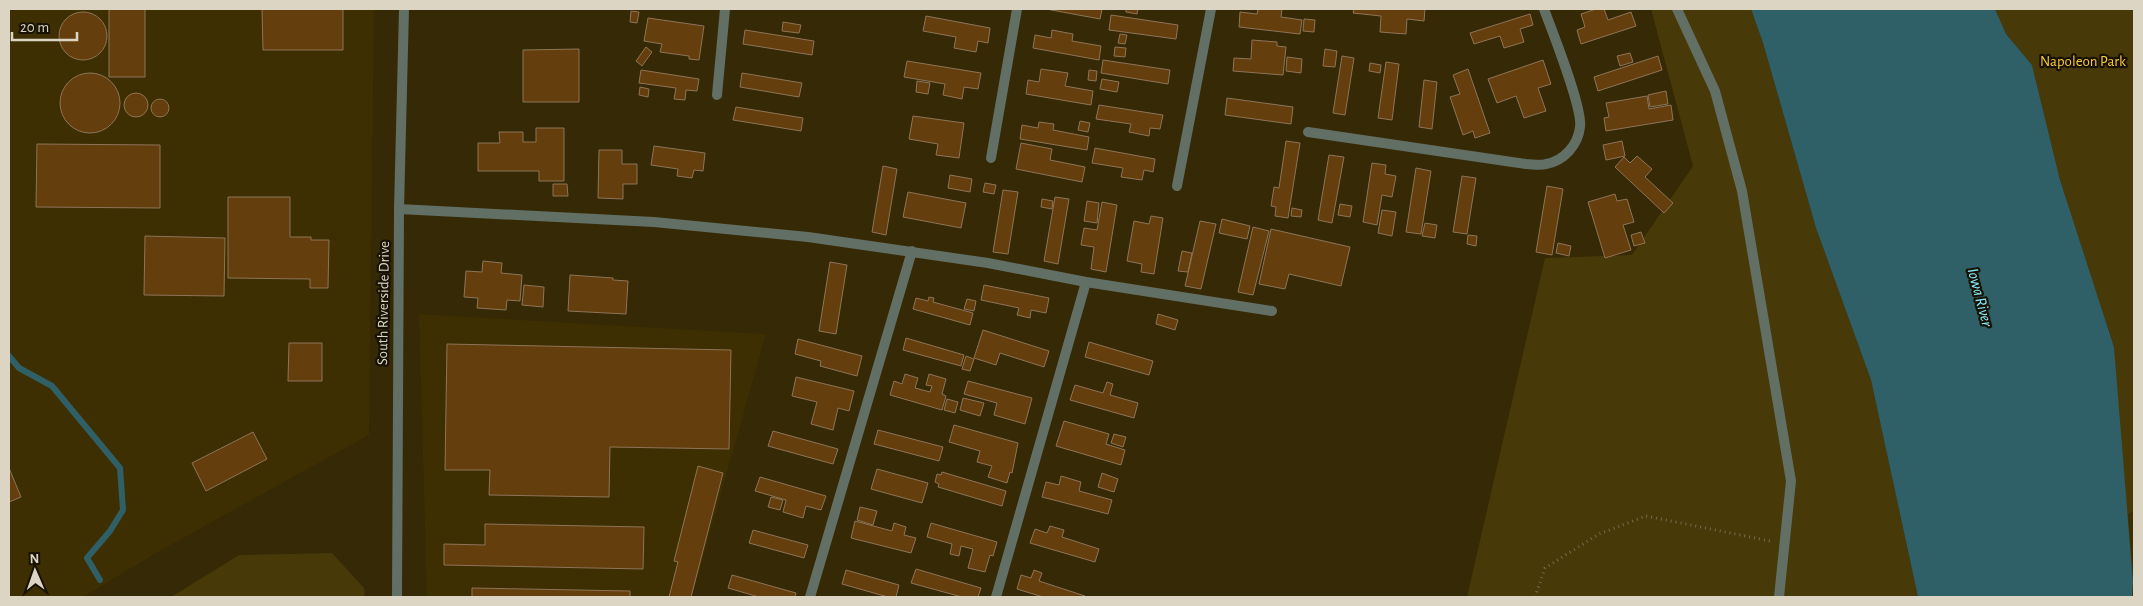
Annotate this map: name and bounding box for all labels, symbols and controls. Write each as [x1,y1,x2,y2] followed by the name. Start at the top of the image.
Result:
[12,10,78,42] scale bar
[20,20,49,35] text: 20 m
[2040,54,2126,69] park label: Napoleon Park
[375,241,392,365] street label: South Riverside Drive
[1965,266,1996,329] water label: Iowa River
[10,546,60,596] north arrow
[29,552,40,566] text: N

